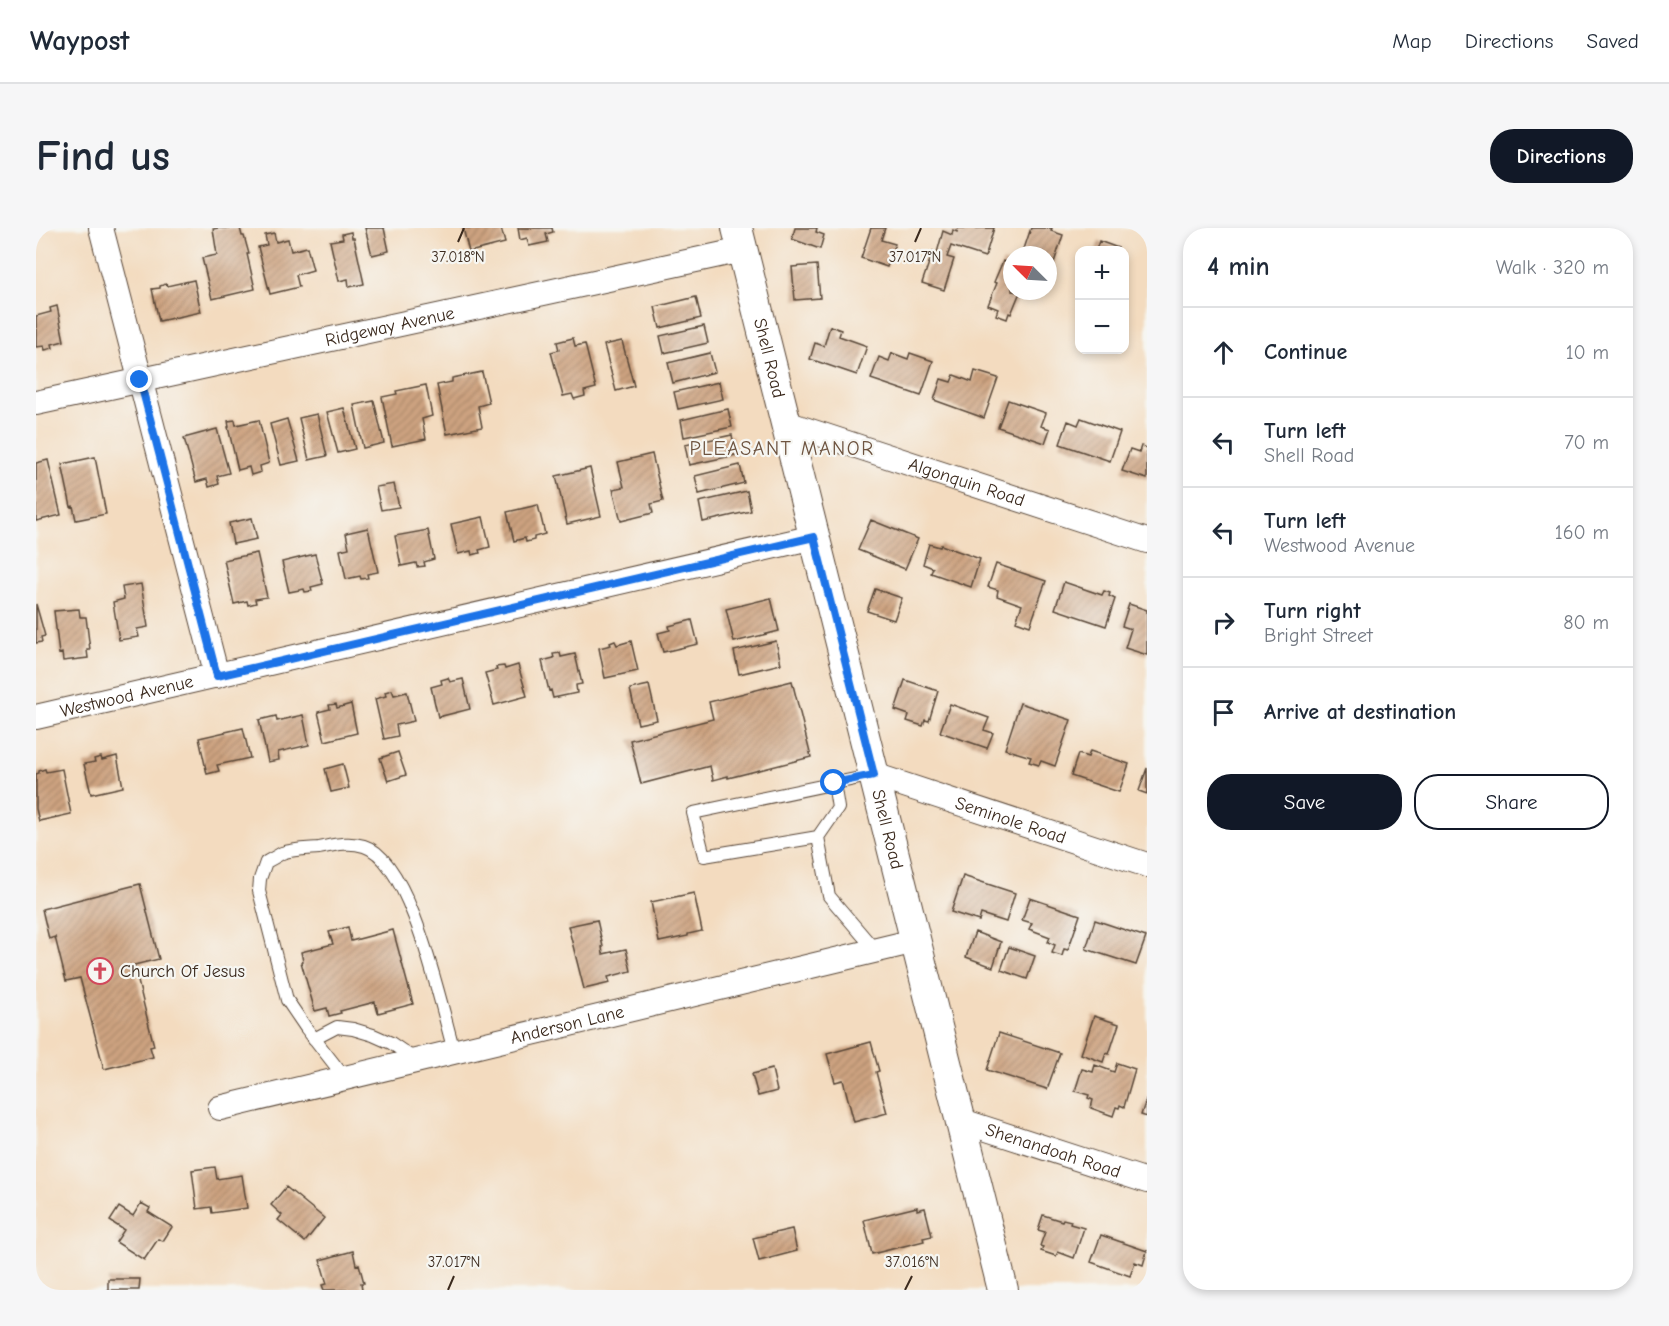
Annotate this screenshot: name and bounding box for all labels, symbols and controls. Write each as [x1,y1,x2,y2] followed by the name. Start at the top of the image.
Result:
[30,25,130,57] text: Waypost
[1392,29,1432,53] text: Map
[1465,29,1554,53] text: Directions
[1587,29,1639,53] text: Saved
[1490,129,1633,183] button: Directions
[36,132,170,181] text: Find us
[1003,246,1057,300] north arrow
[1075,246,1129,354] map controls
[1075,246,1129,300] button: +
[431,248,485,266] text: 37.018°N
[889,248,941,266] text: 37.017°N
[1207,252,1270,282] text: 4 min
[1496,256,1609,279] text: Walk · 320 m
[1075,300,1129,354] button: −
[323,303,456,351] street label: Ridgeway Avenue
[749,316,789,400] street label: Shell Road
[1207,336,1240,369] icon: ahead
[1264,339,1347,365] text: Continue
[1566,341,1609,364] text: 10 m
[126,366,152,392] route end
[1264,418,1346,444] text: Turn left
[1207,426,1240,459] icon: left
[1564,431,1609,454] text: 70 m
[689,437,875,460] district label: PLEASANT MANOR
[1264,444,1354,467] text: Shell Road
[906,454,1027,511] street label: Algonquin Road
[1264,508,1346,534] text: Turn left
[1207,516,1240,549] icon: left
[1555,521,1609,544] text: 160 m
[1264,534,1415,557] text: Westwood Avenue
[1264,598,1361,624] text: Turn right
[1207,606,1240,639] icon: right
[1563,611,1609,634] text: 80 m
[1264,624,1373,647] text: Bright Street
[58,671,195,722] street label: Westwood Avenue
[1207,696,1240,729] icon: arrive
[1264,699,1456,725] text: Arrive at destination
[820,769,846,795] route start
[1207,774,1402,830] button: Save
[1414,774,1609,830] button: Share
[867,787,907,872] street label: Shell Road
[953,793,1069,849] street label: Seminole Road
[85,956,115,986] church icon: Church Of Jesus
[120,961,245,982] place label: Church Of Jesus
[508,1001,626,1049] street label: Anderson Lane
[983,1119,1123,1183] street label: Shenandoah Road
[428,1253,480,1271] text: 37.017°N
[885,1253,939,1271] text: 37.016°N

